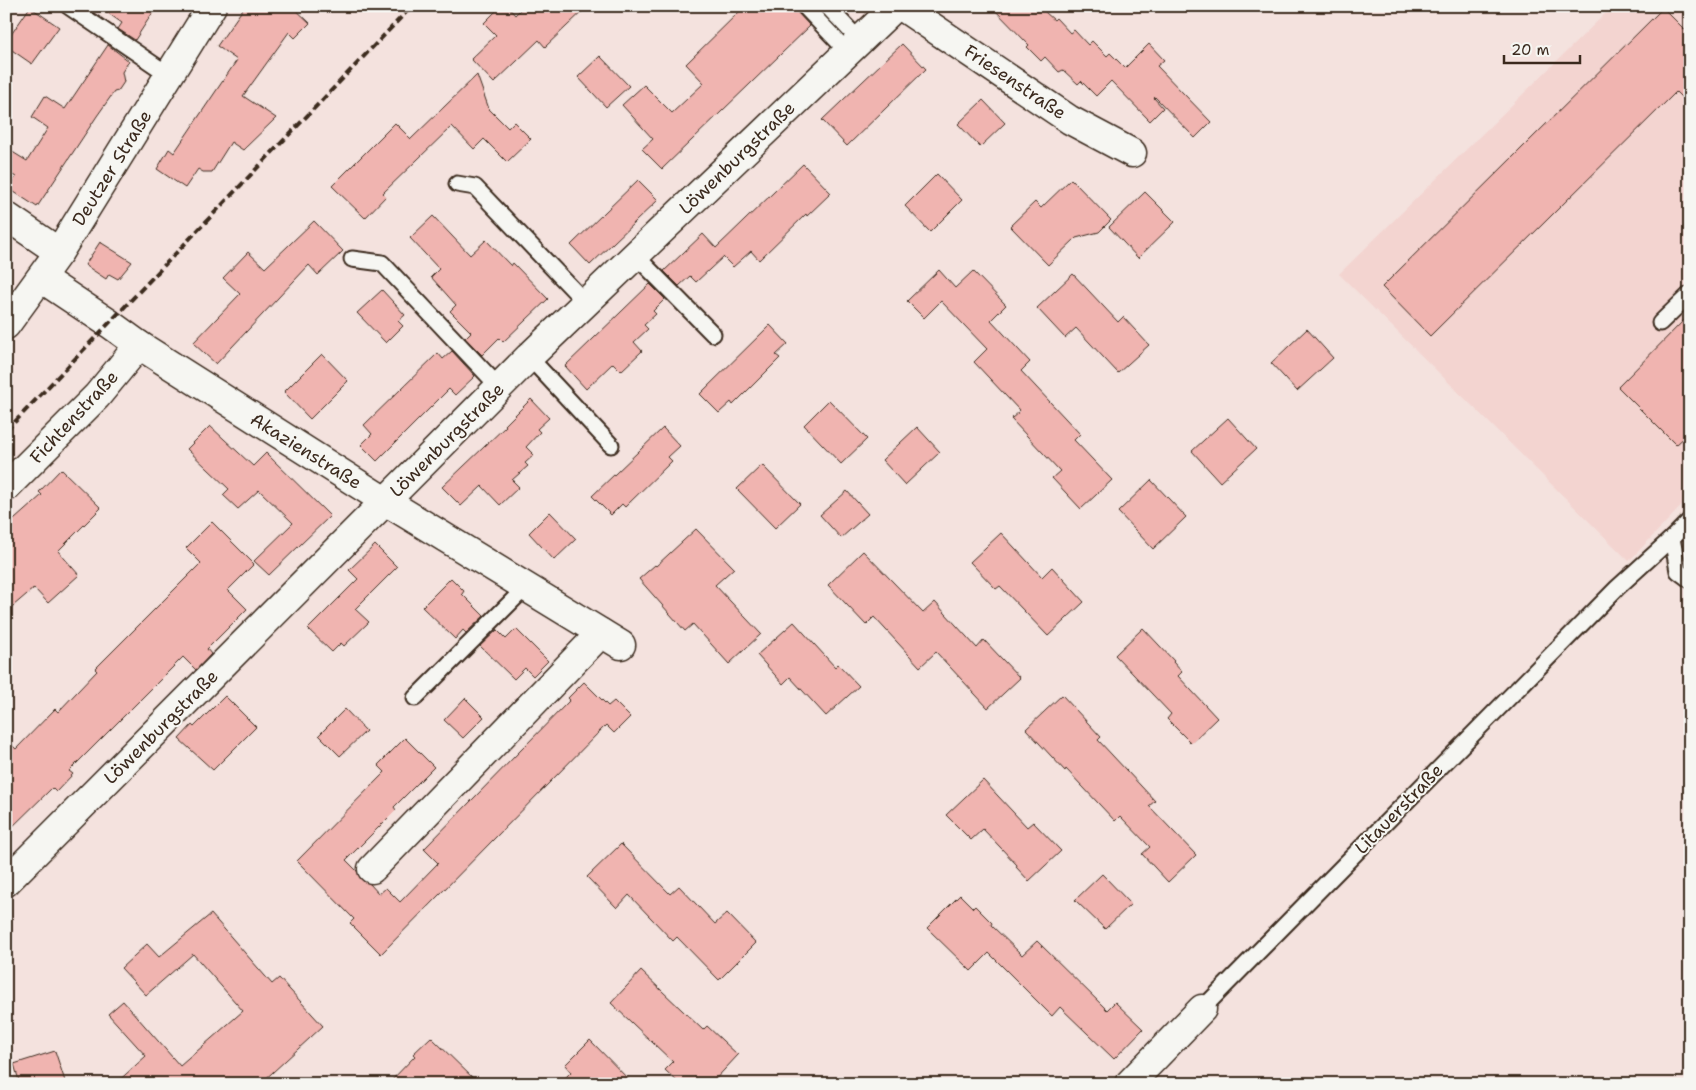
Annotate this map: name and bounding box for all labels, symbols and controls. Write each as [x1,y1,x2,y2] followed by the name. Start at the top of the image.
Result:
[1504,32,1580,64] scale bar
[959,39,1071,125] street label: Friesenstraße
[1511,40,1550,60] text: 20 m
[674,96,800,220] street label: Löwenburgstraße
[67,105,157,231] street label: Deutzer Straße
[25,365,123,469] street label: Fichtenstraße
[384,377,510,503] street label: Löwenburgstraße
[246,407,366,495] street label: Akazienstraße
[98,664,224,790] street label: Löwenburgstraße
[1350,759,1448,859] street label: Litauerstraße

